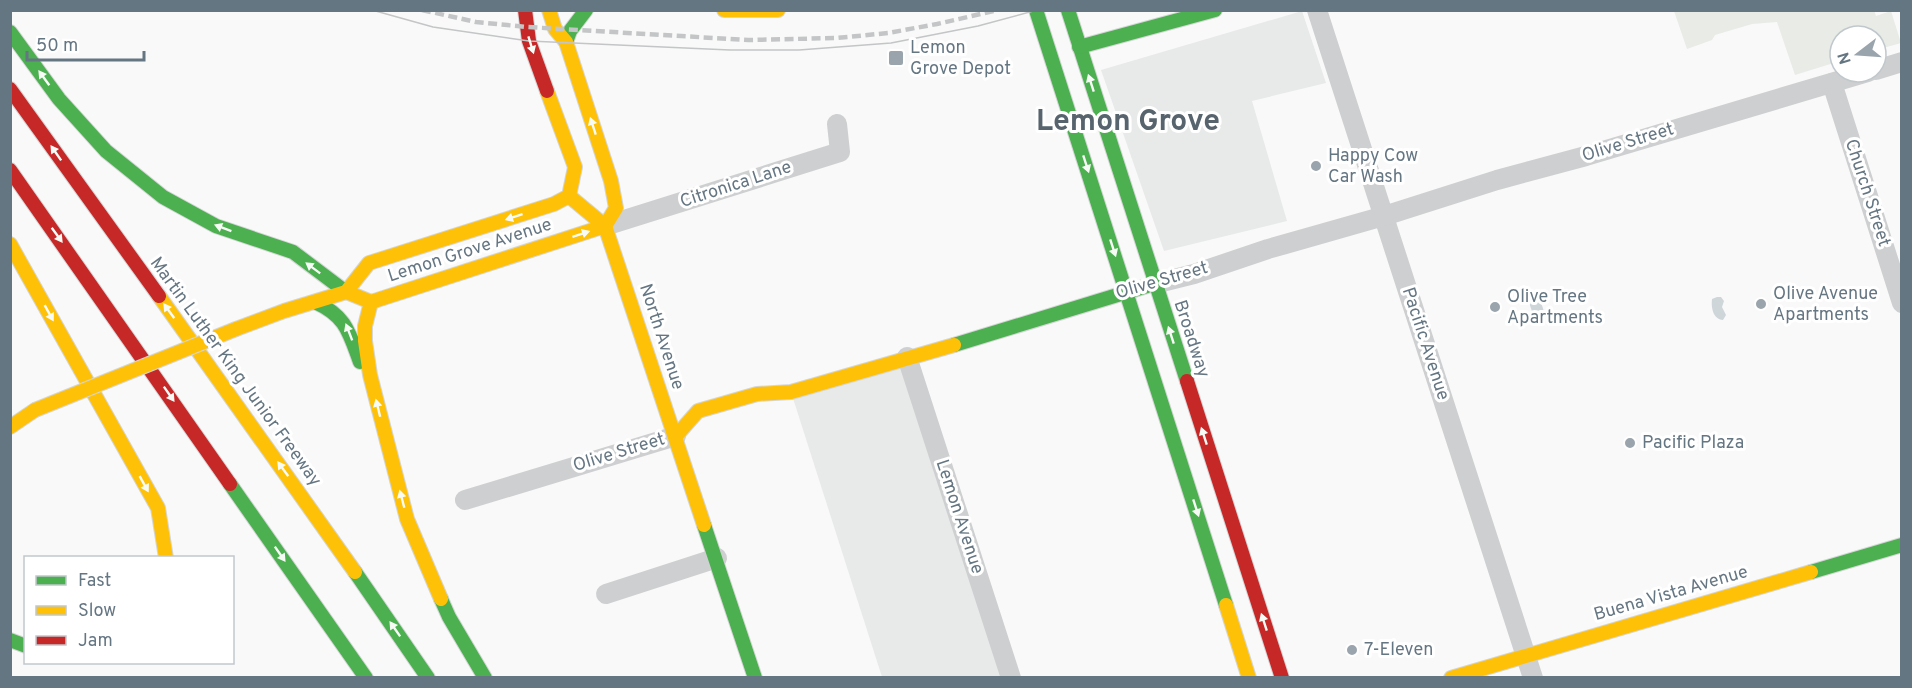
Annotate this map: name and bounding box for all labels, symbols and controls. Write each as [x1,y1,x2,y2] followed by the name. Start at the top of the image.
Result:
[27,24,144,62] scale bar
[1828,24,1888,84] north arrow
[36,35,78,58] text: 50 m
[527,36,536,54] one-way arrow
[910,37,1011,81] place label: Lemon Grove Depot
[887,49,905,67] marker: Lemon Grove Depot
[1834,49,1857,66] text: N
[38,71,50,87] one-way arrow
[1086,74,1095,92] one-way arrow
[1036,104,1220,141] district label: Lemon Grove
[588,116,597,134] one-way arrow
[1579,118,1677,168] street label: Olive Street
[1839,136,1895,250] street label: Church Street
[50,145,62,161] one-way arrow
[1328,145,1418,189] place label: Happy Cow Car Wash
[1081,155,1091,173] one-way arrow
[677,156,795,214] street label: Citronica Lane
[1309,159,1323,173] marker: Happy Cow Car Wash
[505,213,523,222] one-way arrow
[385,214,555,288] street label: Lemon Grove Avenue
[214,223,232,232] one-way arrow
[51,226,63,242] one-way arrow
[572,229,590,239] one-way arrow
[1108,239,1118,257] one-way arrow
[144,253,326,491] street label: Martin Luther King Junior Freeway
[1113,257,1211,305] street label: Olive Street
[306,262,321,274] one-way arrow
[633,281,689,393] street label: North Avenue
[1773,283,1878,327] place label: Olive Avenue Apartments
[1396,285,1454,403] street label: Pacific Avenue
[1507,286,1603,330] place label: Olive Tree Apartments
[1168,297,1214,381] street label: Broadway
[1754,297,1768,311] marker: Olive Avenue Apartments
[1488,300,1502,314] marker: Olive Tree Apartments
[163,304,175,320] one-way arrow
[44,305,54,322] one-way arrow
[344,323,353,341] one-way arrow
[1166,326,1175,344] one-way arrow
[163,386,175,402] one-way arrow
[373,399,383,417] one-way arrow
[1199,427,1208,445] one-way arrow
[570,428,668,478] street label: Olive Street
[1642,432,1744,455] place label: Pacific Plaza
[1623,436,1637,450] marker: Pacific Plaza
[930,457,988,577] street label: Lemon Avenue
[277,462,289,478] one-way arrow
[139,476,149,493] one-way arrow
[397,490,406,508] one-way arrow
[1192,499,1201,517] one-way arrow
[274,546,286,562] one-way arrow
[24,556,234,664] legend
[1591,561,1751,627] street label: Buena Vista Avenue
[78,570,111,593] text: Fast
[78,600,116,623] text: Slow
[1259,613,1268,631] one-way arrow
[389,621,400,638] one-way arrow
[78,630,113,653] text: Jam
[1364,639,1433,662] place label: 7-Eleven
[1345,643,1359,657] marker: 7-Eleven

